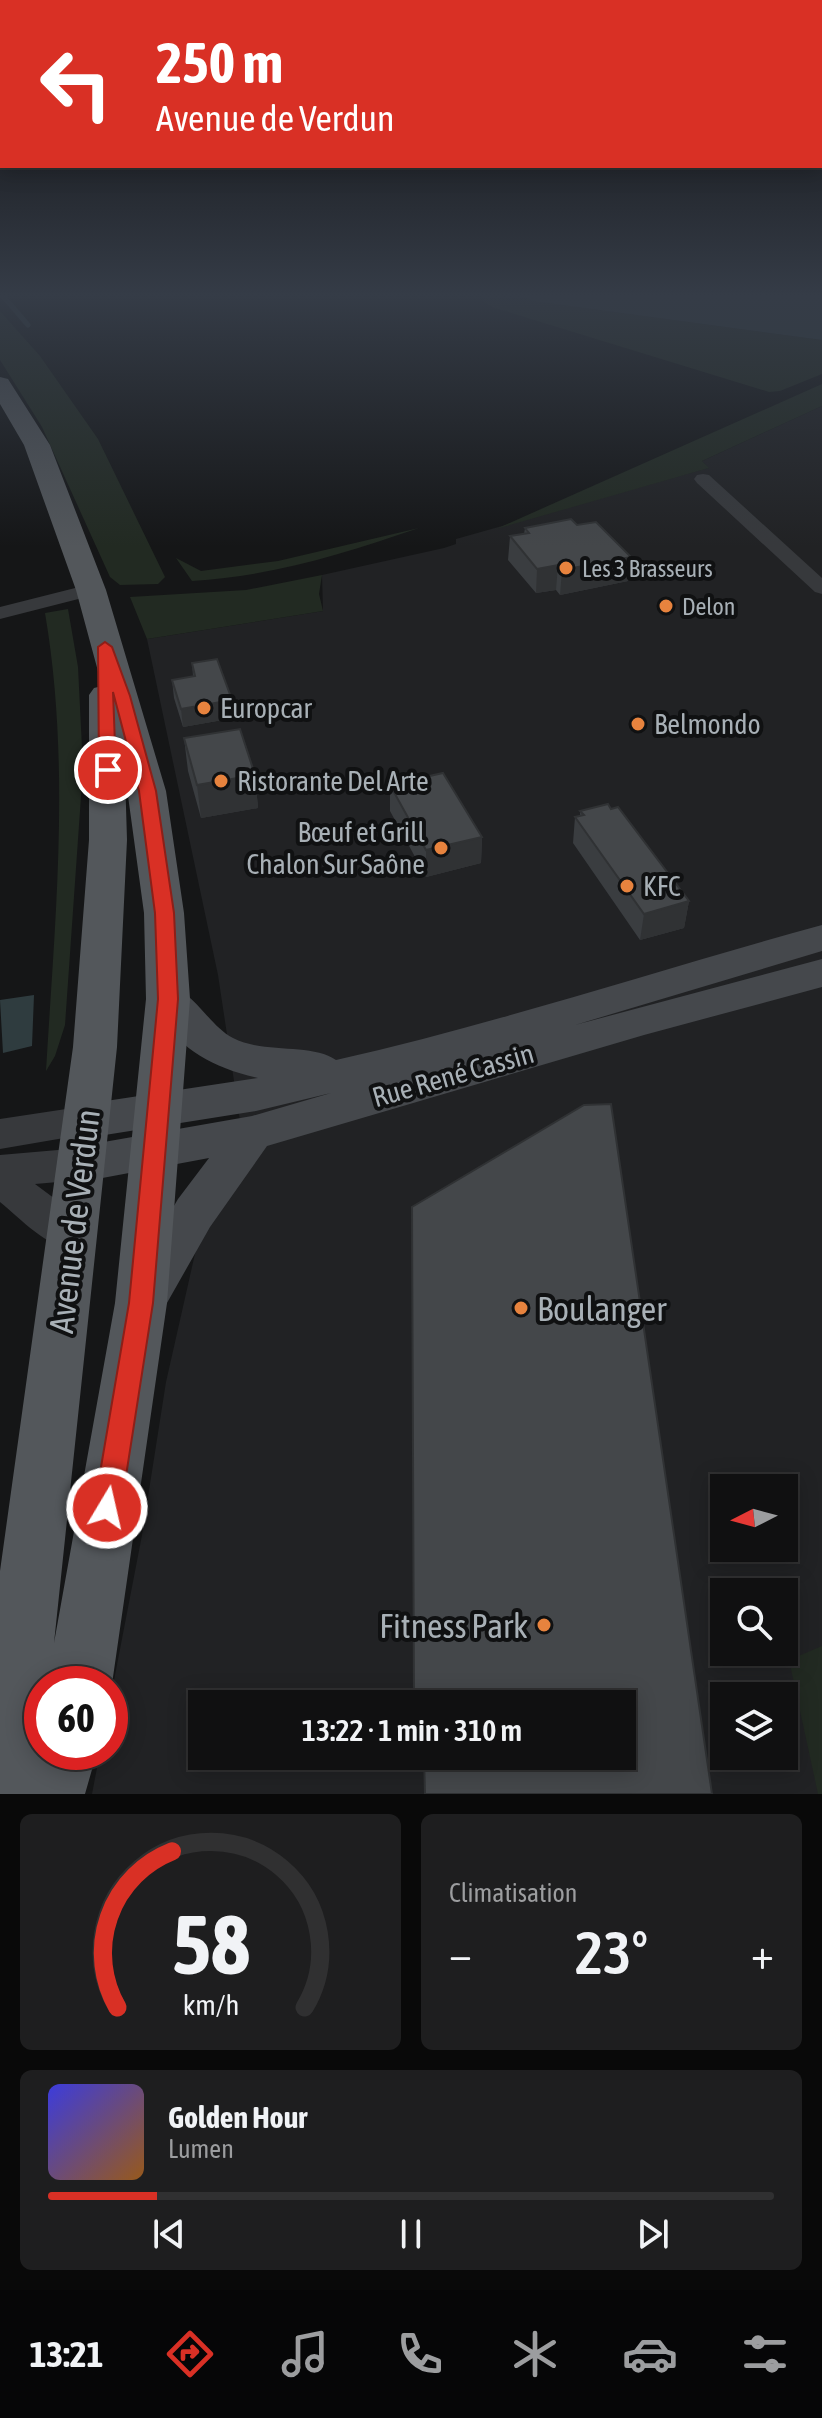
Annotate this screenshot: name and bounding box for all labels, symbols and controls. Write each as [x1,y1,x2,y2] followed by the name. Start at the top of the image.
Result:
[156,31,283,95] text: 250 m
[24,32,128,136] icon: left
[156,97,394,139] text: Avenue de Verdun
[582,555,713,582] place label: Les 3 Brasseurs
[557,559,575,577] marker: Les 3 Brasseurs
[682,593,735,620] place label: Delon
[657,597,675,615] marker: Delon
[220,692,313,724] place label: Europcar
[195,699,213,717] marker: Europcar
[654,708,761,740] place label: Belmondo
[629,715,647,733] marker: Belmondo
[74,736,142,804] pin
[86,748,130,792] icon: arrive
[237,765,429,797] place label: Ristorante Del Arte
[212,772,230,790] marker: Ristorante Del Arte
[246,816,426,880] place label: Bœuf et Grill Chalon Sur Saône
[432,839,450,857] marker: Bœuf et Grill Chalon Sur Saône
[643,870,681,902] place label: KFC
[618,877,636,895] marker: KFC
[369,1037,537,1113] street label: Rue René Cassin
[41,1107,107,1335] street label: Avenue de Verdun
[537,1289,667,1328] place label: Boulanger
[512,1299,530,1317] marker: Boulanger
[65,1466,149,1550] position arrow
[710,1474,798,1562] north arrow
[710,1474,798,1770] map controls
[710,1578,798,1666] button: search
[379,1606,528,1645] place label: Fitness Park
[535,1616,553,1634] marker: Fitness Park
[24,1666,128,1770] speed limit sign: 60
[710,1682,798,1770] button: layers
[302,1713,522,1747] text: 13:22 · 1 min · 310 m
[449,1878,577,1908] text: Climatisation
[171,1896,250,1992] text: 58
[575,1918,648,1987] text: 23°
[449,1928,472,1978] text: −
[751,1928,774,1978] text: +
[182,1988,239,2021] text: km/h
[168,2100,307,2134] text: Golden Hour
[168,2134,234,2164] text: Lumen
[147,2212,191,2256] icon: previous
[389,2212,433,2256] icon: pause
[631,2212,675,2256] icon: next
[162,2326,218,2382] icon: directions
[277,2326,333,2382] icon: music
[392,2326,448,2382] icon: phone
[507,2326,563,2382] icon: climate
[622,2326,678,2382] icon: car
[737,2326,793,2382] icon: filters
[29,2333,104,2375] text: 13:21

